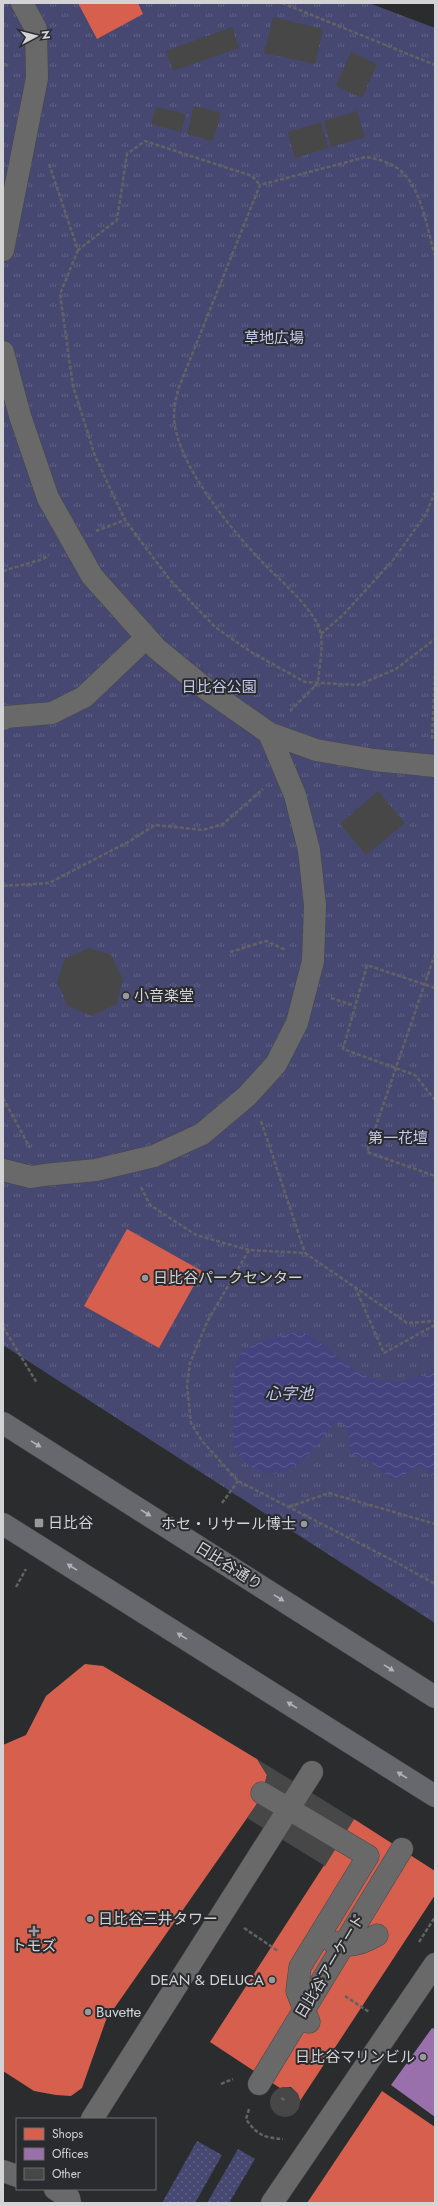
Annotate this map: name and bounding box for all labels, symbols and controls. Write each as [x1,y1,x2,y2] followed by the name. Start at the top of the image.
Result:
[16,16,56,56] north arrow
[37,29,54,40] text: N
[244,327,304,349] park label: 草地広場
[181,676,257,698] park label: 日比谷公園
[134,985,194,1007] place label: 小音楽堂
[121,991,131,1001] marker: 小音楽堂
[368,1127,428,1149] park label: 第一花壇
[153,1267,303,1289] place label: 日比谷パークセンター
[140,1273,150,1283] marker: 日比谷パークセンター
[265,1382,315,1405] water label: 心字池
[31,1440,41,1448] one-way arrow
[140,1510,152,1517] one-way arrow
[48,1512,93,1534] place label: 日比谷
[161,1513,296,1535] place label: ホセ・リサール博士
[33,1517,45,1529] marker: 日比谷
[299,1519,309,1529] marker: ホセ・リサール博士
[191,1537,267,1595] street label: 日比谷通り
[67,1563,77,1571] one-way arrow
[274,1594,284,1602] one-way arrow
[177,1632,187,1640] one-way arrow
[383,1664,395,1671] one-way arrow
[286,1702,298,1709] one-way arrow
[396,1771,408,1778] one-way arrow
[98,1908,218,1930] place label: 日比谷三井タワー
[290,1909,370,2023] street label: 日比谷アーケード
[85,1914,95,1924] marker: 日比谷三井タワー
[29,1926,39,1936] marker: トモズ
[11,1935,57,1957] place label: トモズ
[150,1969,264,1991] place label: DEAN & DELUCA
[267,1975,277,1985] marker: DEAN & DELUCA
[96,2001,142,2023] place label: Buvette
[83,2007,93,2017] marker: Buvette
[295,2046,415,2068] place label: 日比谷マリンビル
[418,2052,428,2062] marker: 日比谷マリンビル
[16,2118,156,2190] legend
[52,2125,83,2143] text: Shops
[52,2145,88,2163] text: Offices
[52,2165,82,2183] text: Other

